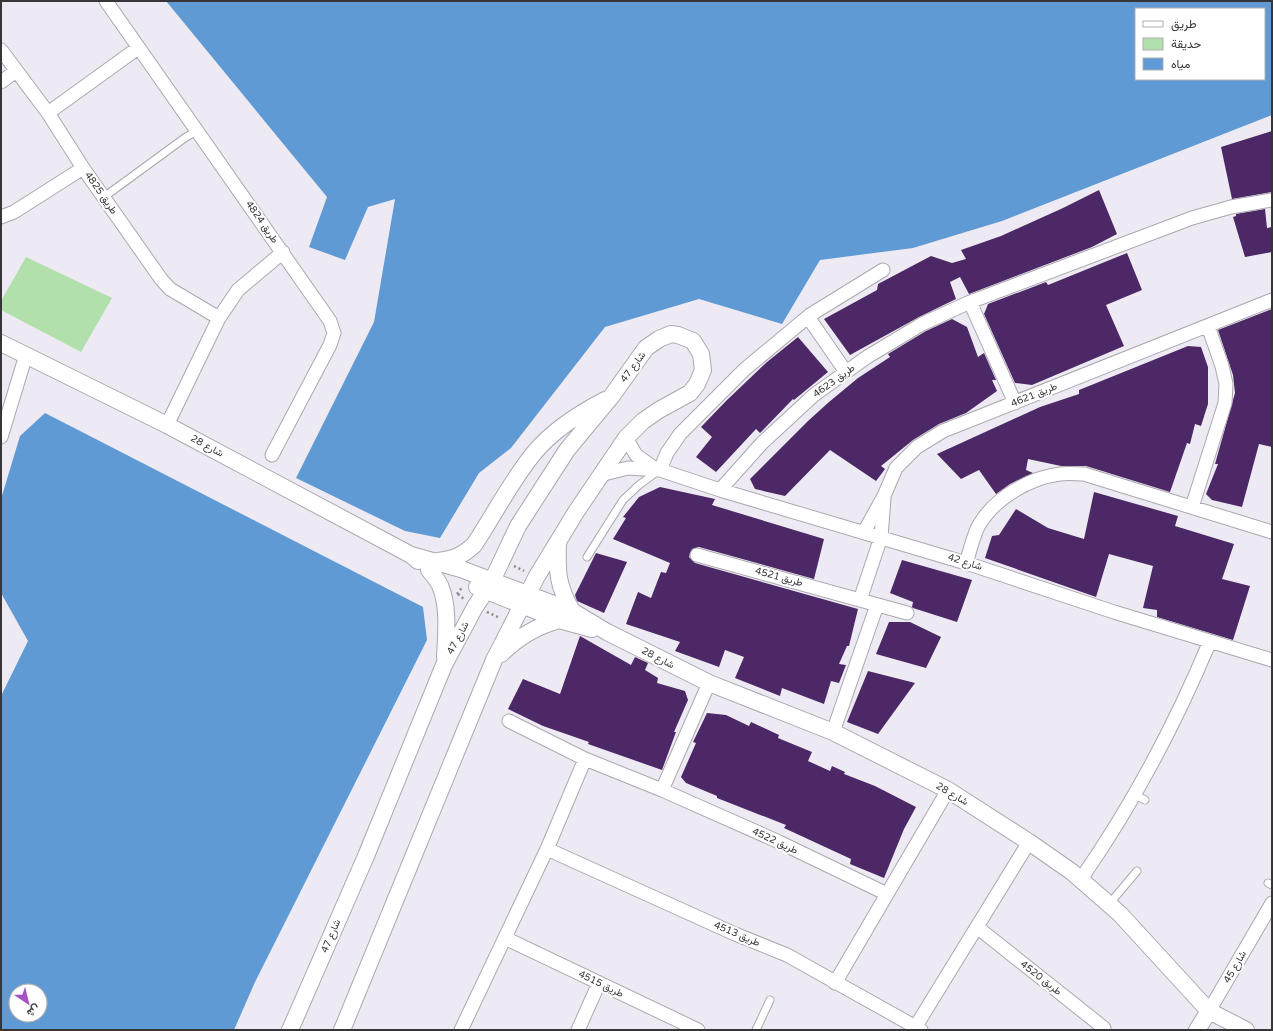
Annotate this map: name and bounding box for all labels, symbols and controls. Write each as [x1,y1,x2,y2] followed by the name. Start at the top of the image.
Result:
[1135,8,1265,80] legend
[1171,17,1197,32] text: طريق
[1171,37,1201,51] text: حديقة
[1171,57,1190,71] text: مياه
[82,170,120,217] street label: طريق 4825
[243,199,281,246] street label: طريق 4824
[618,349,648,385] street label: شارع 47
[811,361,858,400] street label: طريق 4623
[1009,380,1059,410] street label: طريق 4621
[189,432,225,460] street label: شارع 28
[946,551,984,573] street label: شارع 42
[754,565,805,589] street label: طريق 4521
[444,620,472,656] street label: شارع 47
[640,645,677,671] street label: شارع 28
[934,780,970,808] street label: شارع 28
[750,825,800,857] street label: طريق 4522
[319,917,343,955] street label: شارع 47
[712,919,762,949] street label: طريق 4513
[1221,949,1249,985] street label: شارع 45
[1018,958,1064,998] street label: طريق 4520
[576,968,626,1000] street label: طريق 4515
[8,983,48,1023] north arrow
[24,1002,43,1020] text: ش

